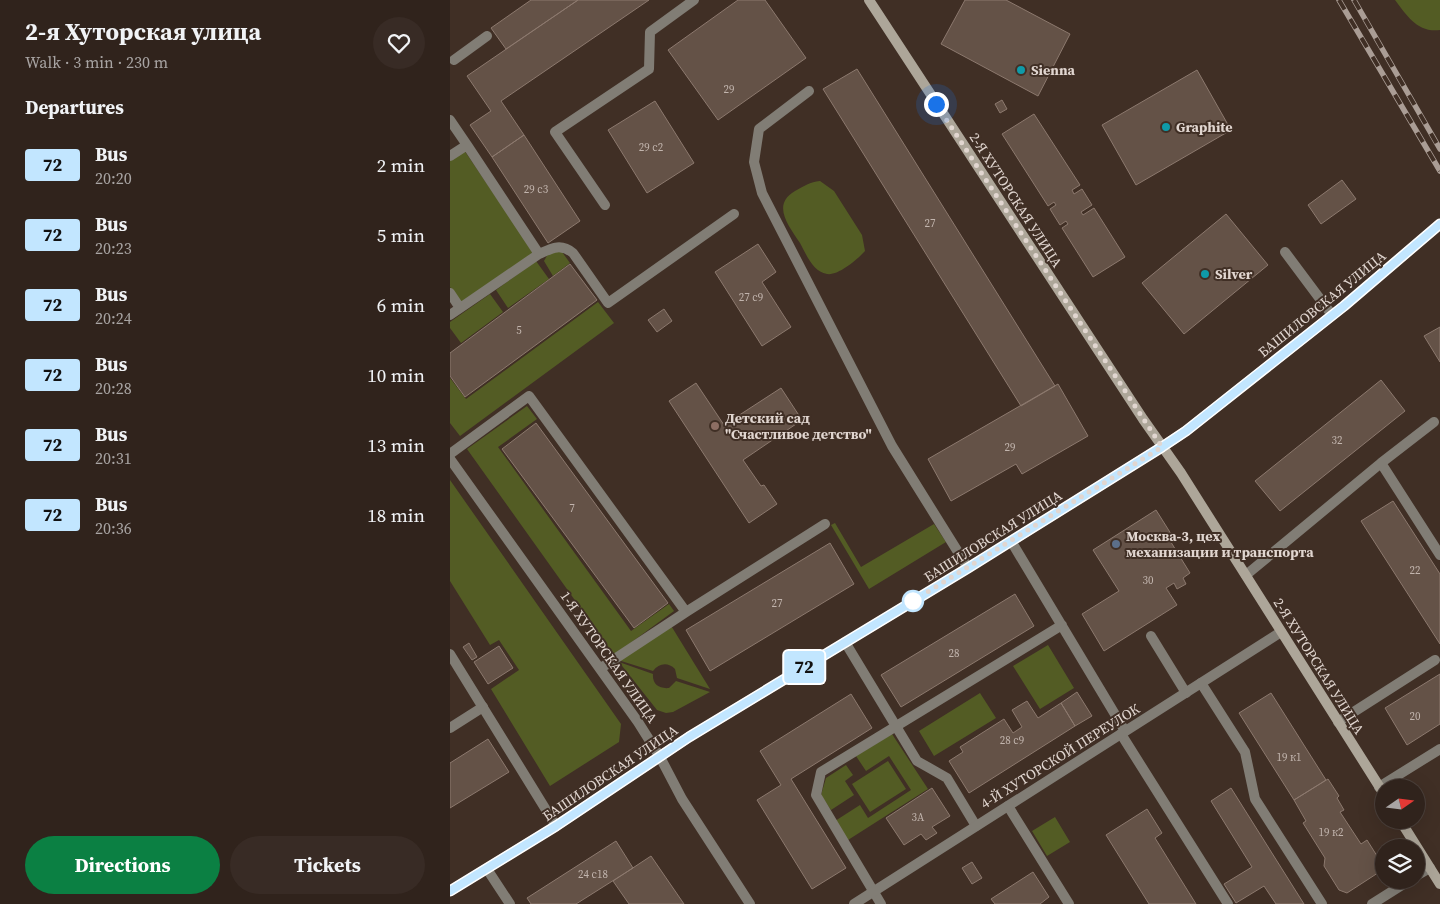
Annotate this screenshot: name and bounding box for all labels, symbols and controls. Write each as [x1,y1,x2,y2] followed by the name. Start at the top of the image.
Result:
[25,15,261,48] text: 2-я Хуторская улица
[373,17,425,69] button: heart
[25,51,168,73] text: Walk · 3 min · 230 m
[1031,60,1075,80] place label: Sienna
[1015,64,1027,76] marker: Sienna
[724,82,735,97] house number: 29
[924,92,949,117] your location
[25,94,124,120] text: Departures
[1176,117,1233,137] place label: Graphite
[1160,121,1172,133] marker: Graphite
[965,129,1068,272] street label: 2-Я ХУТОРСКАЯ УЛИЦА
[639,140,664,155] house number: 29 с2
[95,141,127,167] text: Bus
[43,152,62,177] text: 72
[377,152,425,178] text: 2 min
[95,167,132,189] text: 20:20
[524,182,549,197] house number: 29 с3
[95,211,127,237] text: Bus
[925,216,936,231] house number: 27
[43,222,62,247] text: 72
[377,222,425,248] text: 5 min
[95,237,132,259] text: 20:23
[1254,246,1391,362] street label: БАШИЛОВСКАЯ УЛИЦА
[1215,264,1253,284] place label: Silver
[1199,268,1211,280] marker: Silver
[95,281,127,307] text: Bus
[739,290,763,305] house number: 27 с9
[43,292,62,317] text: 72
[377,292,425,318] text: 6 min
[95,307,132,329] text: 20:24
[516,323,522,338] house number: 5
[95,351,127,377] text: Bus
[43,362,62,387] text: 72
[367,362,425,388] text: 10 min
[95,377,132,399] text: 20:28
[725,408,872,444] place label: Детский сад "Счастливое детство"
[709,420,721,432] marker: Детский сад "Счастливое детство"
[95,421,127,447] text: Bus
[43,432,62,457] text: 72
[367,432,425,458] text: 13 min
[1332,433,1343,448] house number: 32
[1005,440,1016,455] house number: 29
[95,447,132,469] text: 20:31
[920,485,1066,587] street label: БАШИЛОВСКАЯ УЛИЦА
[95,491,127,517] text: Bus
[569,501,575,516] house number: 7
[43,502,62,527] text: 72
[367,502,425,528] text: 18 min
[95,517,132,539] text: 20:36
[1126,526,1314,562] place label: Москва-3, цех механизации и транспорта
[1110,538,1122,550] marker: Москва-3, цех механизации и транспорта
[1410,563,1421,578] house number: 22
[1143,573,1154,588] house number: 30
[556,587,663,728] street label: 1-Я ХУТОРСКАЯ УЛИЦА
[902,590,924,612] unlabelled marker
[1269,594,1369,739] street label: 2-Я ХУТОРСКАЯ УЛИЦА
[772,596,783,611] house number: 27
[949,646,960,661] house number: 28
[782,651,826,683] line badge: 72
[794,654,814,679] text: 72
[977,698,1144,813] street label: 4-Й ХУТОРСКОЙ ПЕРЕУЛОК
[1410,709,1421,724] house number: 20
[538,720,682,826] street label: БАШИЛОВСКАЯ УЛИЦА
[1000,733,1024,748] house number: 28 с9
[1276,750,1302,765] house number: 19 к1
[1375,779,1425,829] north arrow
[1375,779,1425,889] map controls
[912,810,925,825] house number: 3А
[1318,825,1344,840] house number: 19 к2
[25,836,220,894] button: Directions
[230,836,425,894] button: Tickets
[1375,839,1425,889] button: layers
[578,867,608,882] house number: 24 с18

